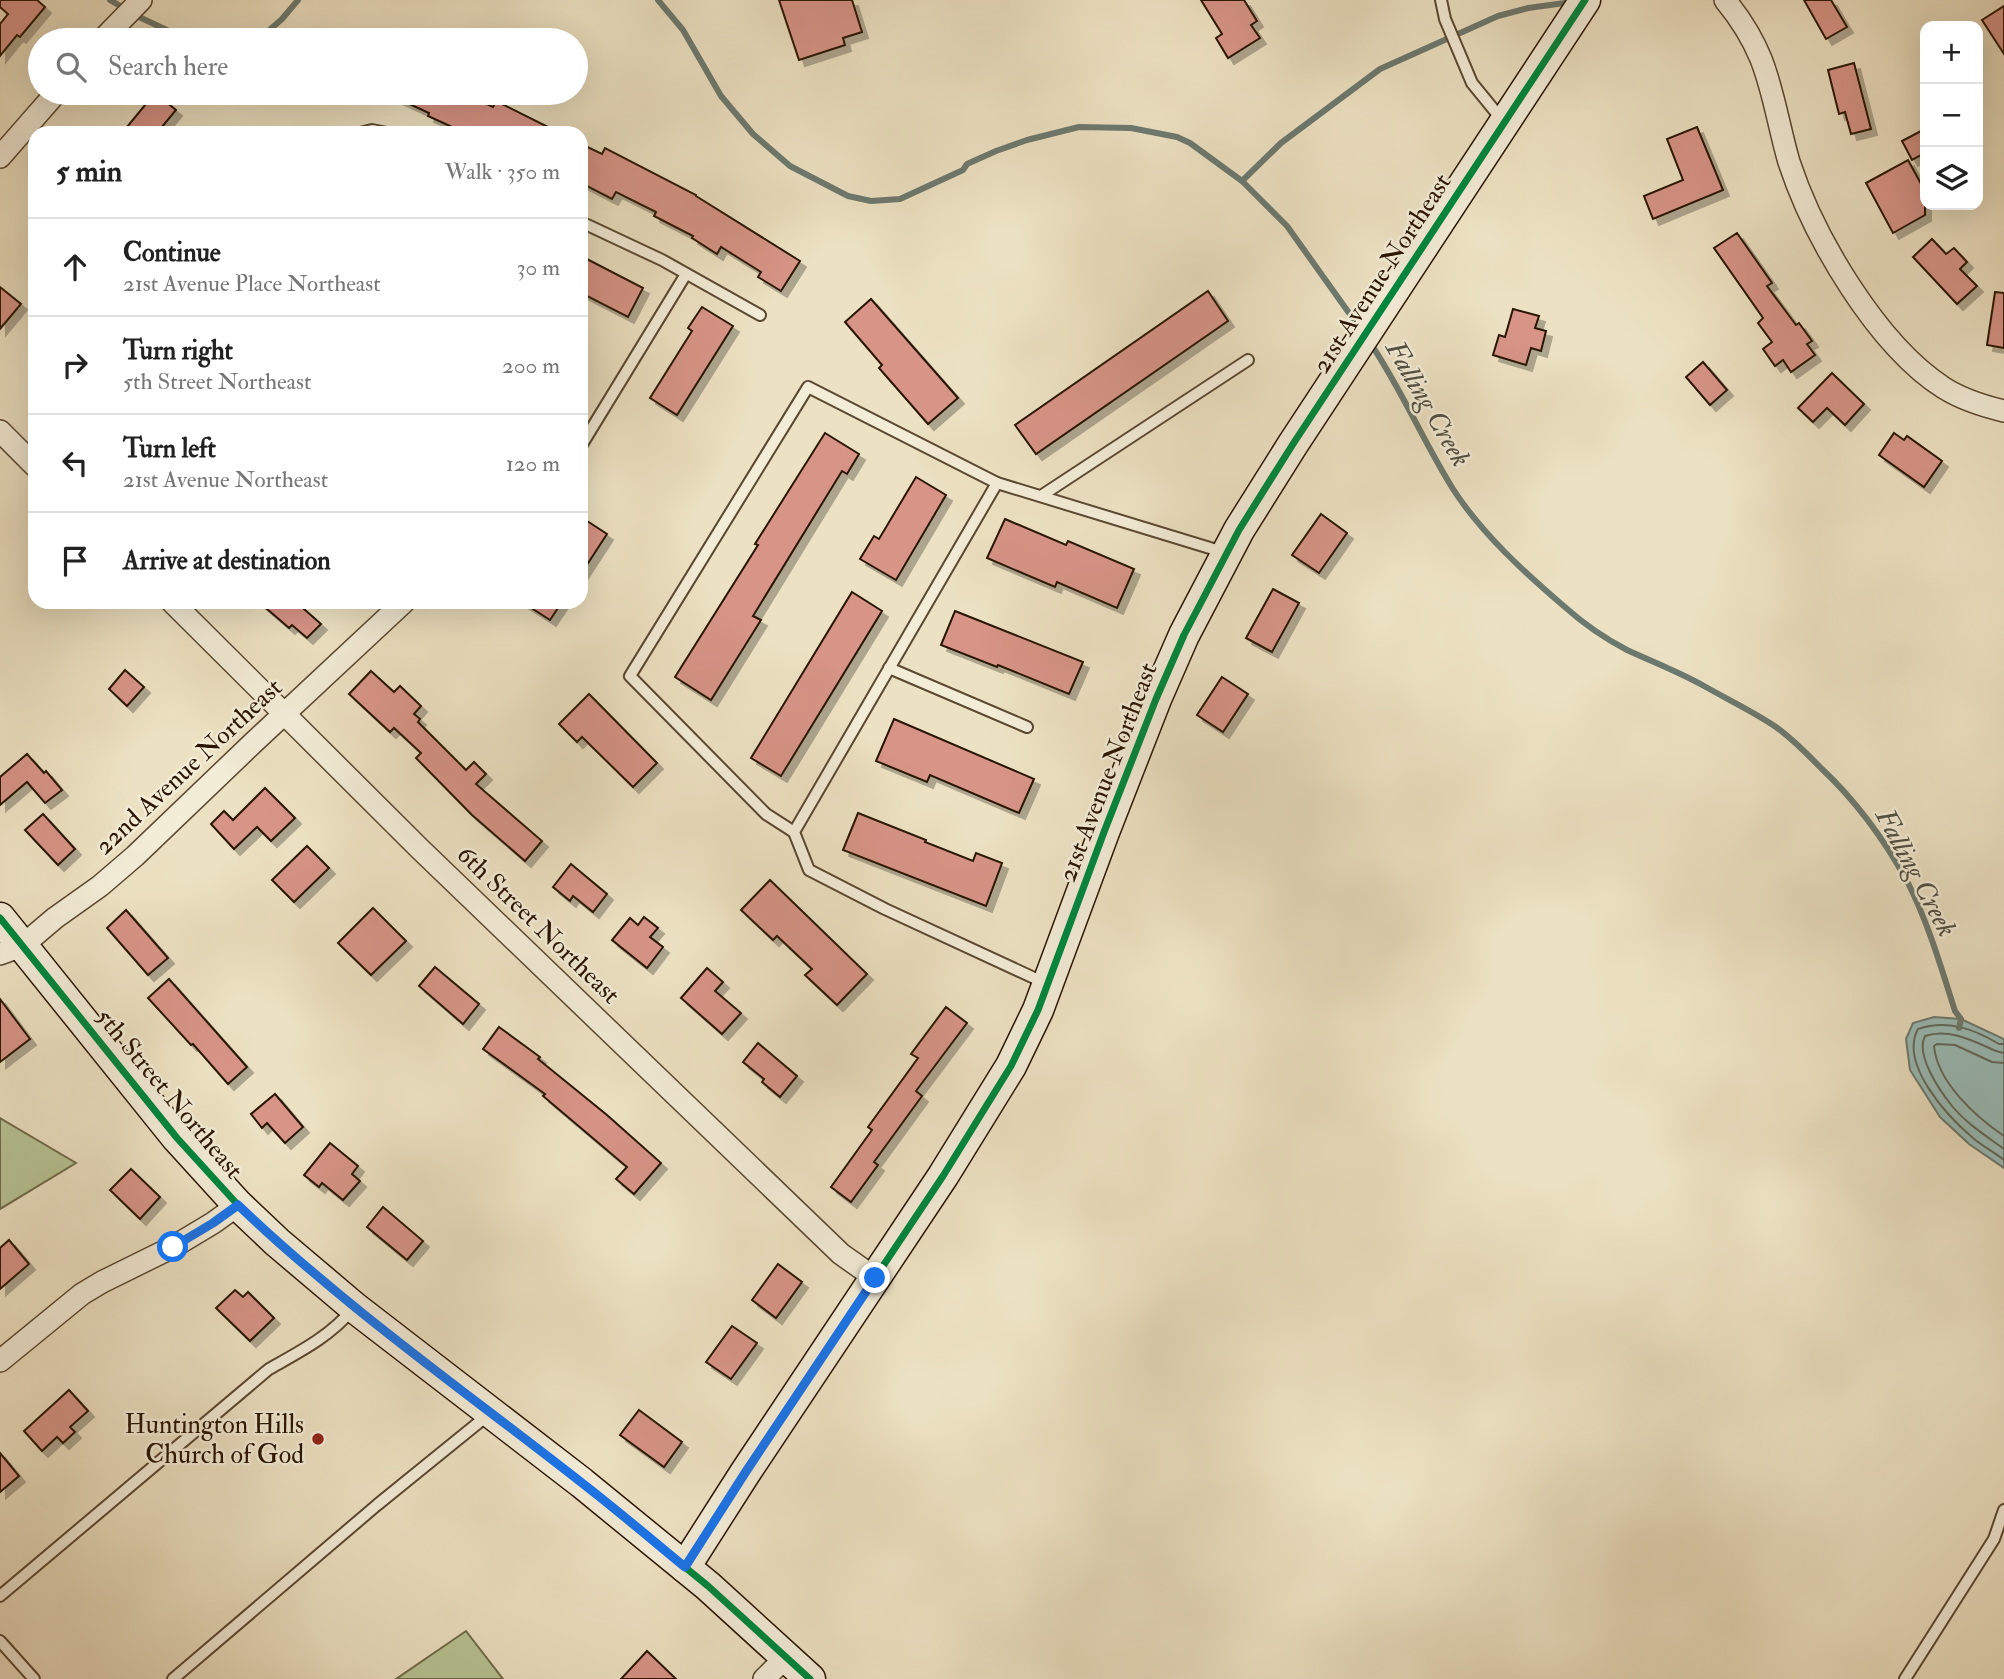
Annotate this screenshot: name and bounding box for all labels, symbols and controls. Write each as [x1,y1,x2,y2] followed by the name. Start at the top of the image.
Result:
[1920,21,1983,210] map controls
[1920,21,1983,84] button: +
[28,28,588,105] search box
[52,48,90,86] icon: search
[108,51,228,83] text: Search here
[1920,84,1983,147] button: −
[1920,147,1983,210] button: layers
[56,153,122,190] text: 5 min
[445,157,560,186] text: Walk · 350 m
[1305,168,1458,379] street label: 21st Avenue Northeast
[123,237,221,269] text: Continue
[56,248,94,286] icon: ahead
[517,253,560,282] text: 30 m
[123,269,381,298] text: 21st Avenue Place Northeast
[1376,332,1478,473] water label: Falling Creek
[123,335,233,367] text: Turn right
[56,346,94,384] icon: right
[502,351,560,380] text: 200 m
[123,367,311,396] text: 5th Street Northeast
[123,433,216,465] text: Turn left
[56,444,94,482] icon: left
[506,449,560,478] text: 120 m
[123,465,328,494] text: 21st Avenue Northeast
[56,542,94,580] icon: arrive
[123,545,331,577] text: Arrive at destination
[1051,658,1164,886] street label: 21st Avenue Northeast
[88,672,289,862] street label: 22nd Avenue Northeast
[1866,801,1964,943] water label: Falling Creek
[450,839,627,1011] street label: 6th Street Northeast
[89,1002,250,1185] street label: 5th Street Northeast
[157,1231,188,1262] route start
[859,1262,890,1293] route end
[124,1409,304,1471] place label: Huntington Hills Church of God
[310,1431,326,1447] marker: Huntington Hills Church of God

